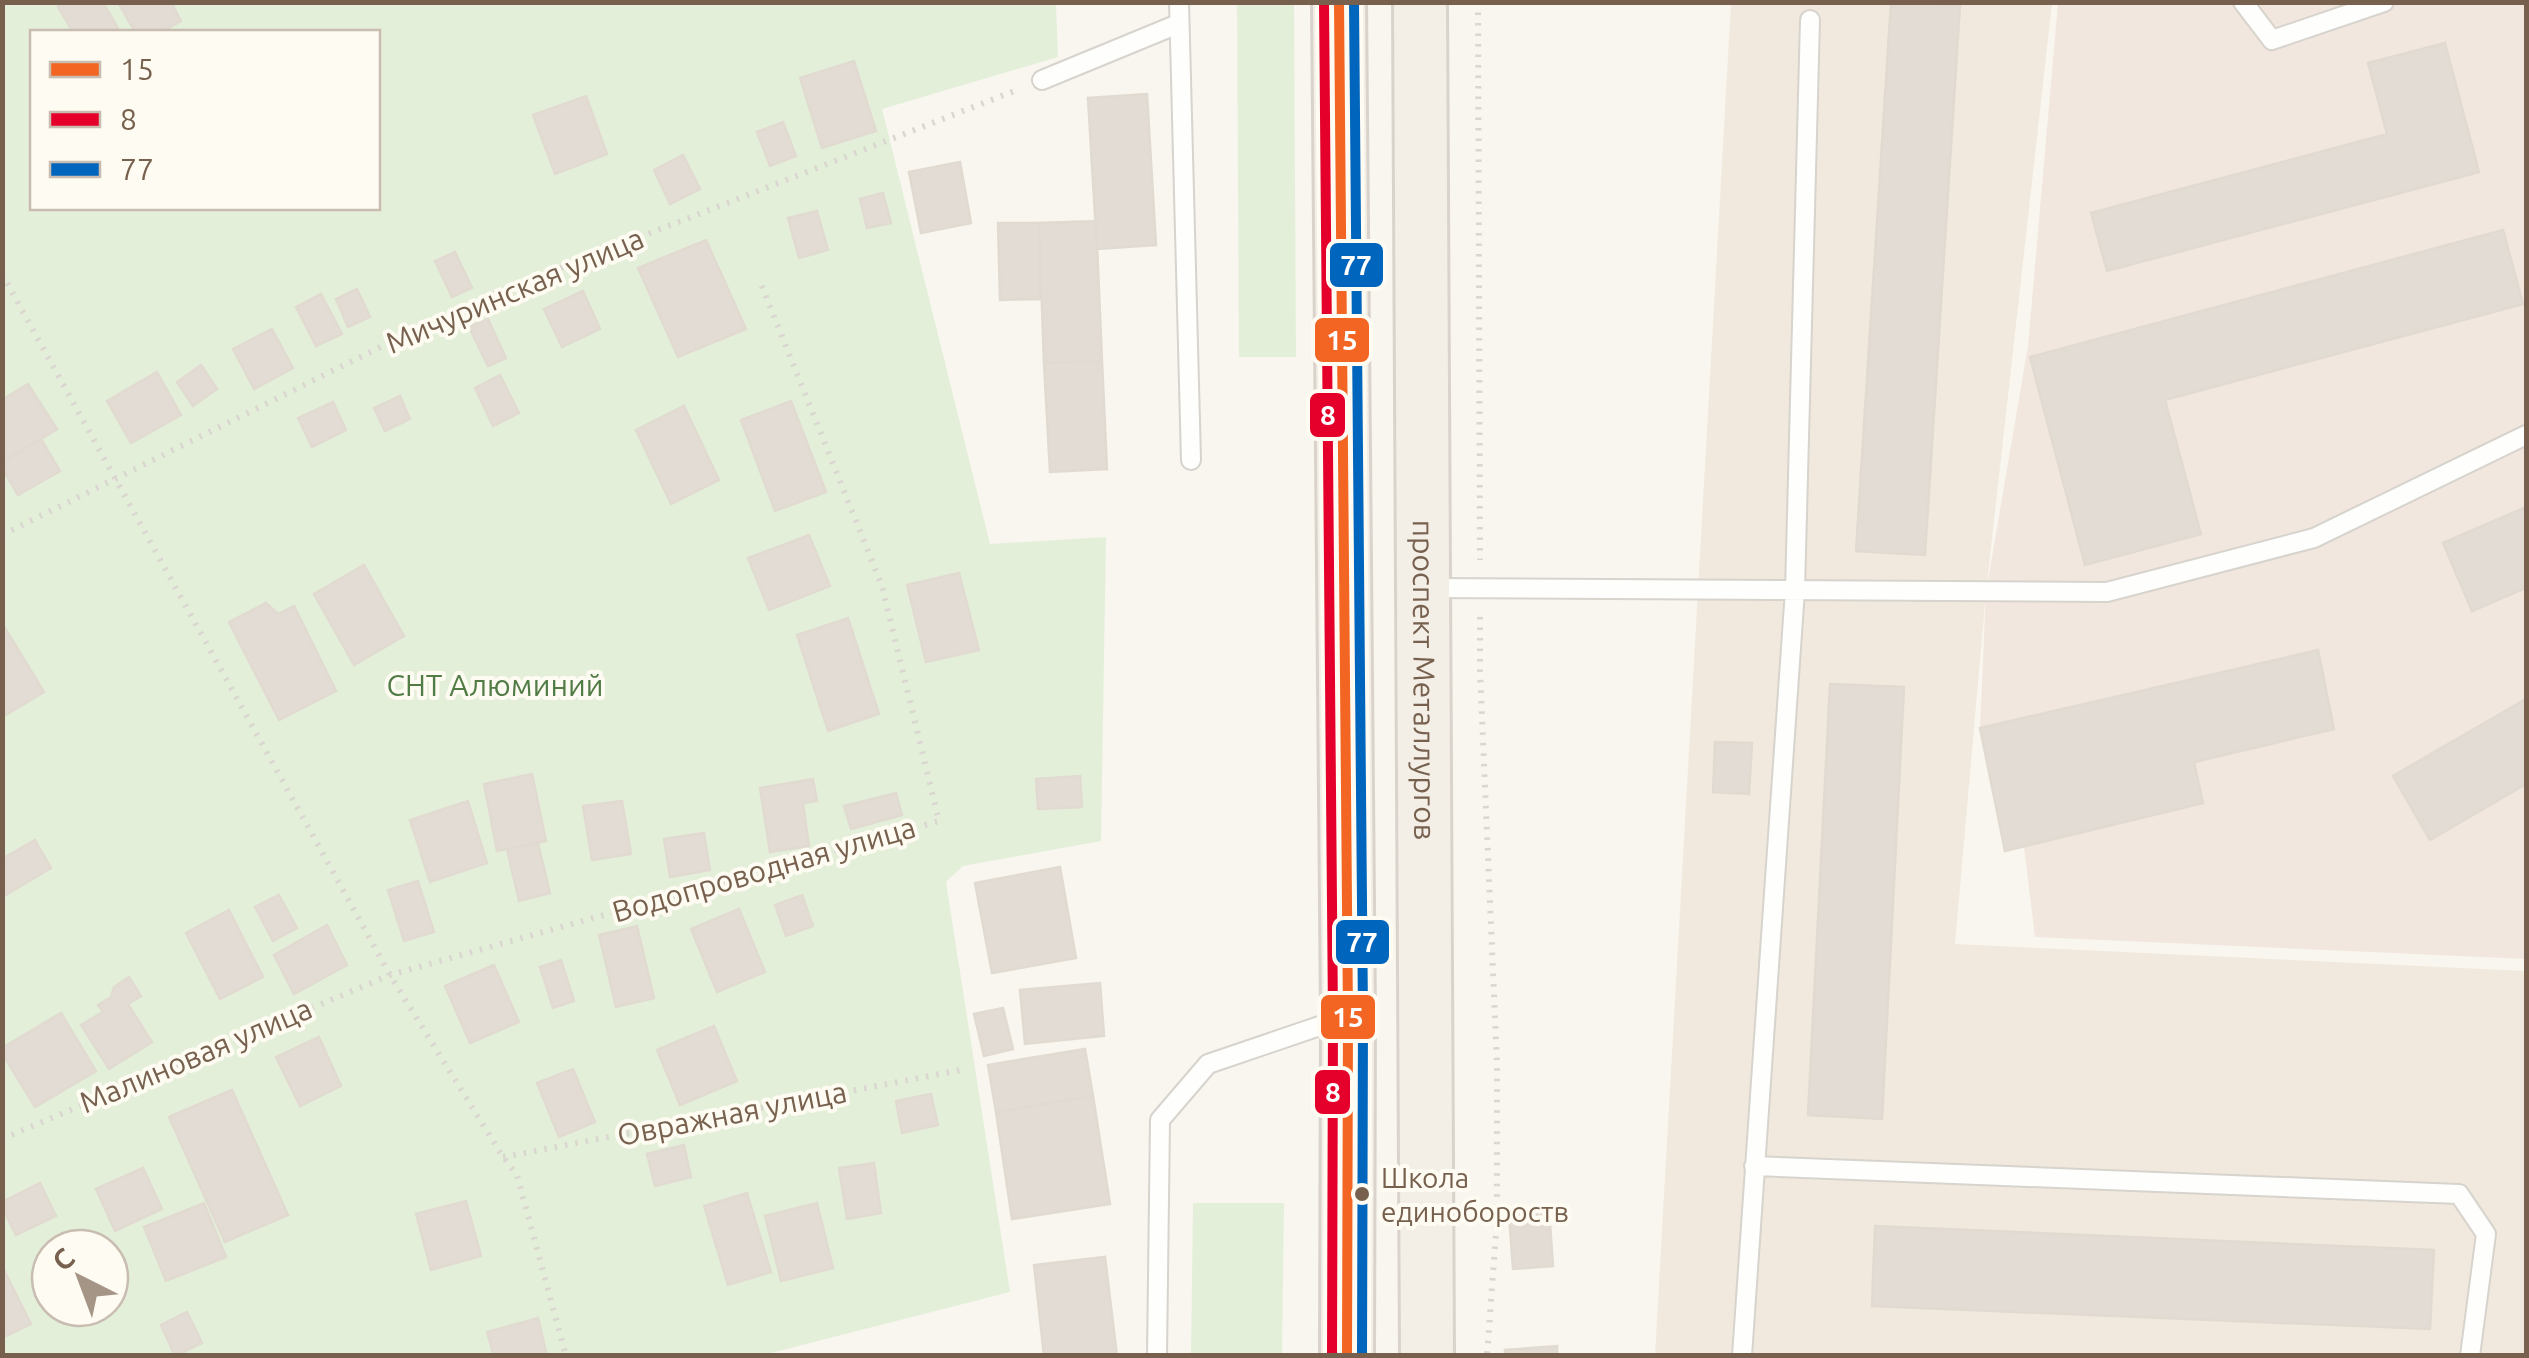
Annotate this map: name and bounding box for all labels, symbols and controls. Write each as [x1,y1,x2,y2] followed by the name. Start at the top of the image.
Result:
[30,30,380,210] legend
[120,52,154,86] text: 15
[120,102,137,136] text: 8
[120,152,154,186] text: 77
[381,220,649,360] street label: Мичуринская улица
[1328,241,1385,289] line badge: 77
[1340,249,1372,280] text: 77
[1313,316,1371,364] line badge: 15
[1326,324,1358,355] text: 15
[1308,391,1347,439] line badge: 8
[1320,399,1336,430] text: 8
[1407,520,1442,840] street label: проспект Металлургов
[387,668,603,702] park label: СНТ Алюминий
[608,809,919,929] street label: Водопроводная улица
[1334,918,1391,966] line badge: 77
[1346,926,1378,957] text: 77
[74,991,317,1119] street label: Малиновая улица
[1319,993,1377,1041] line badge: 15
[1332,1001,1364,1032] text: 15
[1313,1068,1352,1116] line badge: 8
[614,1074,849,1152] street label: Овражная улица
[1325,1076,1341,1107] text: 8
[1381,1162,1569,1227] place label: Школа единобороств
[1352,1184,1372,1204] marker: Школа единобороств
[30,1228,130,1328] north arrow
[46,1241,80,1277] text: С

